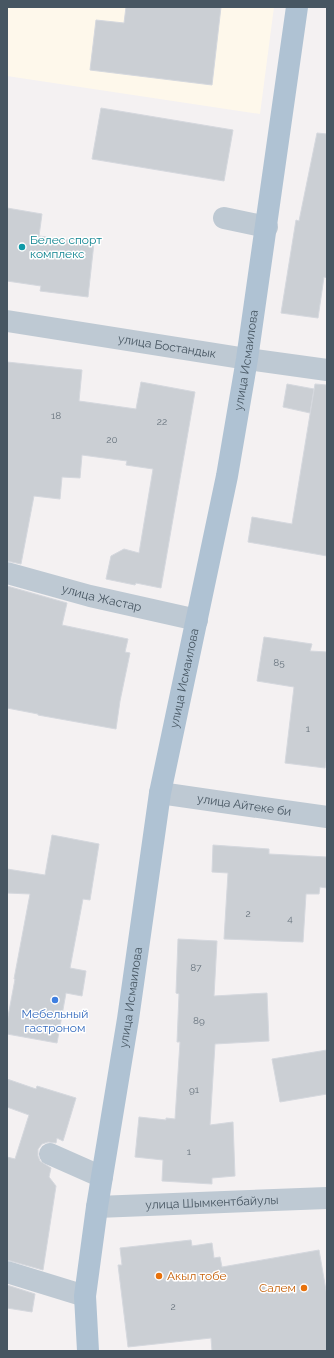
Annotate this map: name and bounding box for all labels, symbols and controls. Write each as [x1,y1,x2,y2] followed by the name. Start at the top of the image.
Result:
[30,233,102,261] place label: Белес спорт комплекс
[17,242,27,252] marker: Белес спорт комплекс
[231,309,261,412] street label: улица Исмаилова
[117,332,217,361] street label: улица Бостандык
[51,410,61,421] house number: 18
[157,416,167,427] house number: 22
[106,434,118,445] house number: 20
[60,582,143,614] street label: улица Жастар
[167,627,202,729] street label: улица Исмаилова
[273,657,285,668] house number: 85
[306,723,311,734] house number: 1
[196,791,292,819] street label: улица Айтеке би
[245,908,251,919] house number: 2
[287,913,293,924] house number: 4
[116,946,145,1049] street label: улица Исмаилова
[190,962,202,973] house number: 87
[50,995,60,1005] marker: Мебельный гастроном
[22,1007,88,1035] place label: Мебельный гастроном
[193,1015,205,1026] house number: 89
[189,1084,200,1095] house number: 91
[187,1146,192,1157] house number: 1
[145,1193,279,1212] street label: улица Шымкентбайулы
[167,1269,227,1283] place label: Акыл тобе
[154,1271,164,1281] marker: Акыл тобе
[259,1281,296,1295] place label: Салем
[299,1283,309,1293] marker: Салем
[170,1301,176,1312] house number: 2

